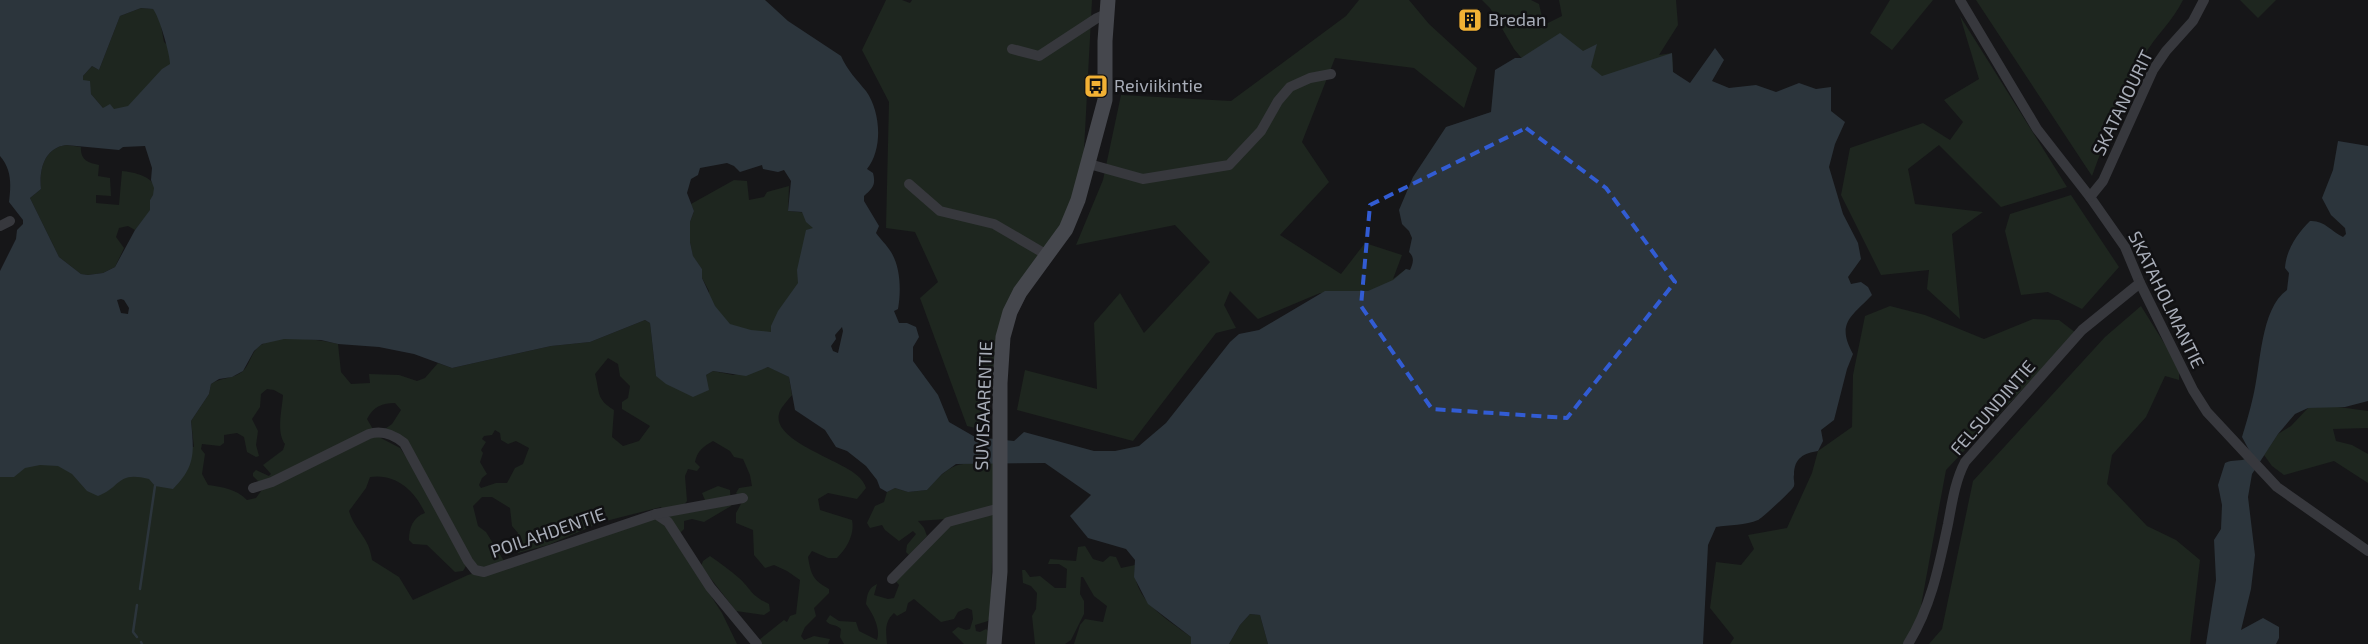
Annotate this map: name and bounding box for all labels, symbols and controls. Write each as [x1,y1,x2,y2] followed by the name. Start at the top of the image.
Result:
[1457,7,1483,33] building icon: Bredan
[1488,8,1546,30] place label: Bredan
[2087,46,2157,159] street label: SKATANOURIT
[1083,73,1109,99] bus stop icon: Reiviikintie
[1114,74,1203,96] place label: Reiviikintie
[2124,227,2210,372] street label: SKATAHOLMANTIE
[970,341,996,471] street label: SUVISAARENTIE
[1945,355,2039,459] street label: FELSUNDINTIE
[487,502,608,562] street label: POILAHDENTIE

